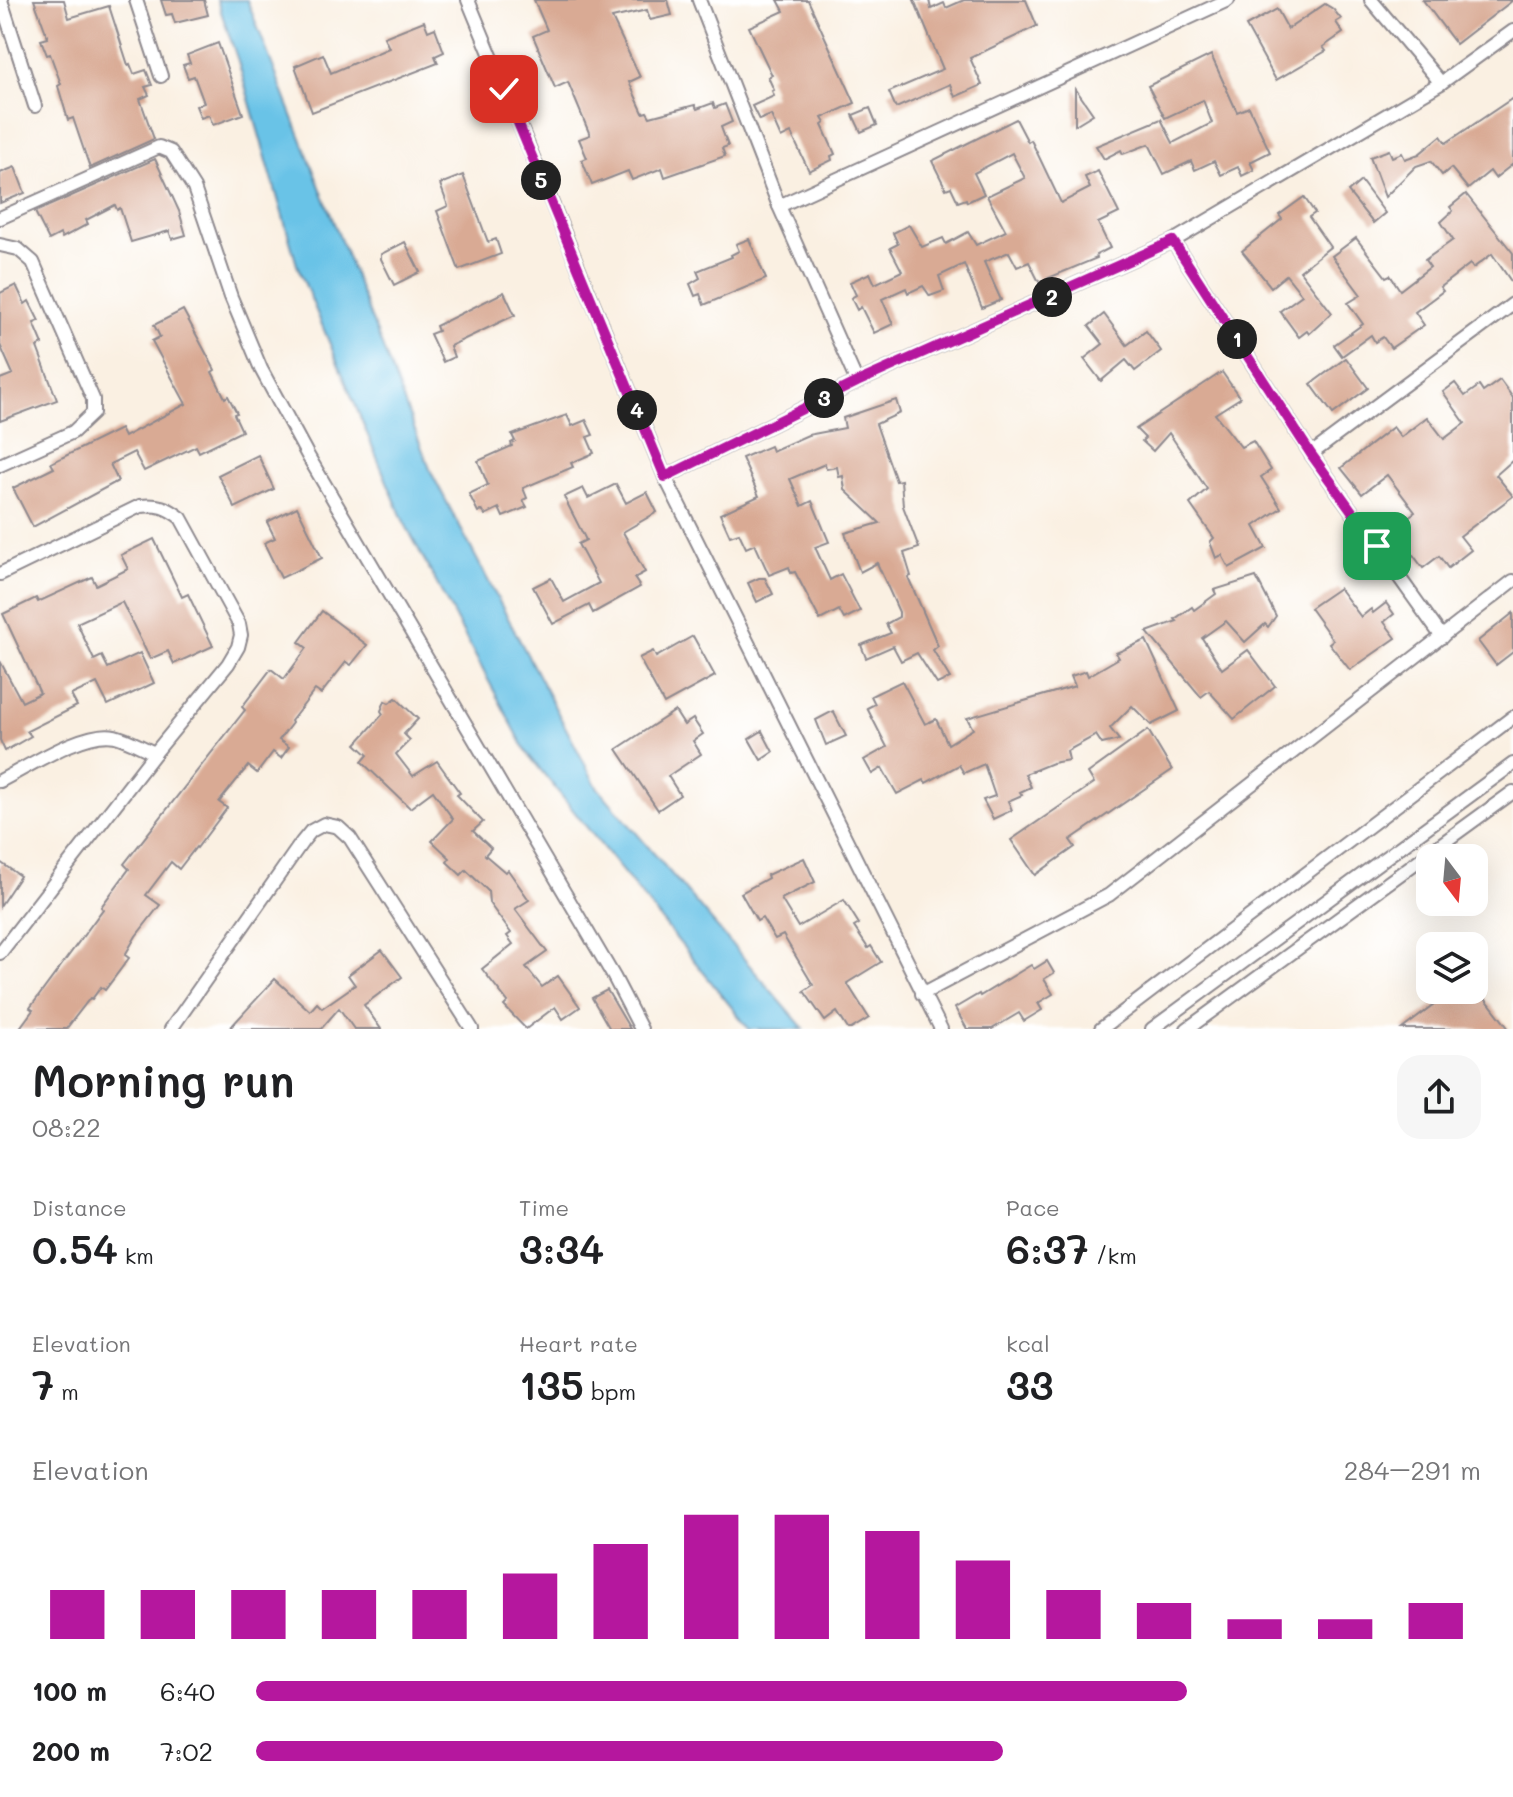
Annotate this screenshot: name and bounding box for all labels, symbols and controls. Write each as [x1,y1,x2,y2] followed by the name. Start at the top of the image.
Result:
[470,55,538,123] pin
[482,67,526,111] icon: check
[521,160,561,200] pin: 5
[535,165,547,194] text: 5
[1032,277,1072,317] pin: 2
[1046,282,1058,311] text: 2
[1217,319,1257,359] pin: 1
[1232,324,1242,353] text: 1
[804,378,844,418] pin: 3
[817,383,831,412] text: 3
[617,390,657,430] pin: 4
[630,395,644,424] text: 4
[1343,512,1411,580] pin
[1355,524,1399,568] icon: arrive
[1416,844,1488,916] north arrow
[1416,844,1488,1004] map controls
[1416,932,1488,1004] button: layers
[32,1051,295,1108] text: Morning run
[1397,1055,1481,1139] button: share
[32,1110,101,1144] text: 08:22
[32,1193,127,1222] text: Distance
[519,1193,569,1222] text: Time
[1006,1193,1060,1222] text: Pace
[32,1222,118,1274] text: 0.54
[519,1222,604,1274] text: 3:34
[1006,1222,1089,1274] text: 6:37
[118,1241,154,1270] text: km
[1089,1241,1137,1270] text: /km
[32,1329,131,1358] text: Elevation
[519,1329,638,1358] text: Heart rate
[1006,1329,1050,1358] text: kcal
[32,1358,54,1410] text: 7
[519,1358,584,1410] text: 135
[1006,1358,1054,1410] text: 33
[54,1377,79,1406] text: m
[584,1377,636,1406] text: bpm
[32,1453,149,1487] text: Elevation
[1344,1453,1481,1487] text: 284–291 m
[32,1674,107,1708] text: 100 m
[160,1674,215,1708] text: 6:40
[32,1734,110,1768] text: 200 m
[160,1734,213,1768] text: 7:02

